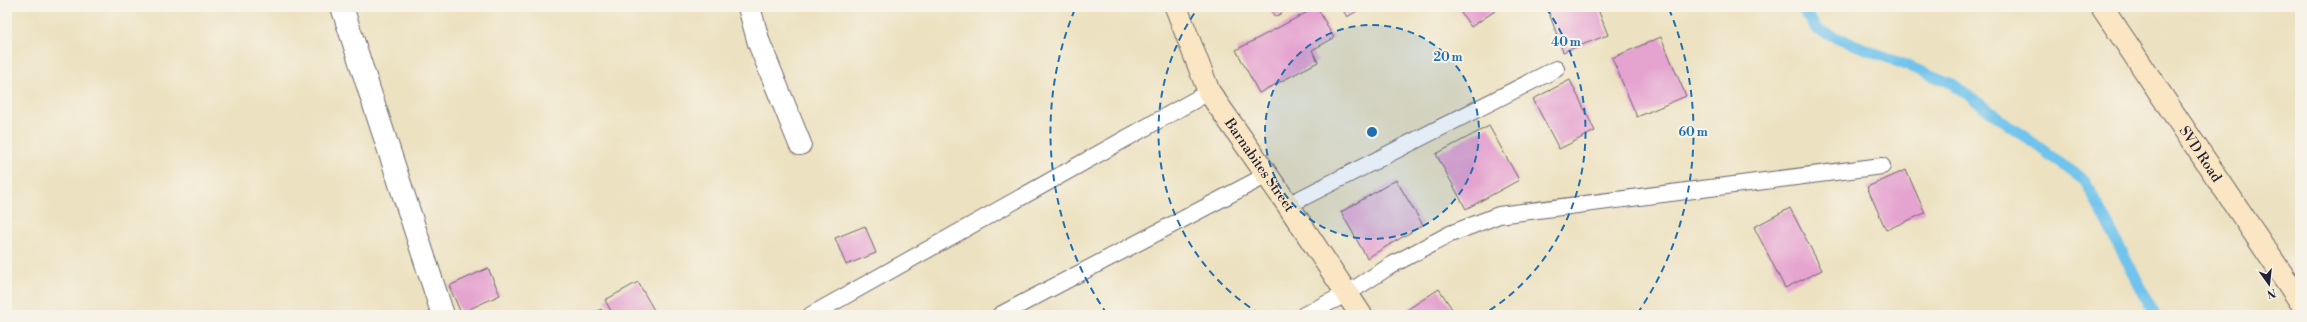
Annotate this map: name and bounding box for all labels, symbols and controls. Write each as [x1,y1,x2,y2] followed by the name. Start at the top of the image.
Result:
[1551,35,1581,50] text: 40 m
[1433,50,1463,65] text: 20 m
[1220,114,1298,216] street label: Barnabites Street
[2175,123,2225,186] street label: SVD Road
[1365,125,1379,139] centre of rings
[1678,125,1708,140] text: 60 m
[2249,264,2289,304] north arrow
[2265,285,2277,301] text: N

